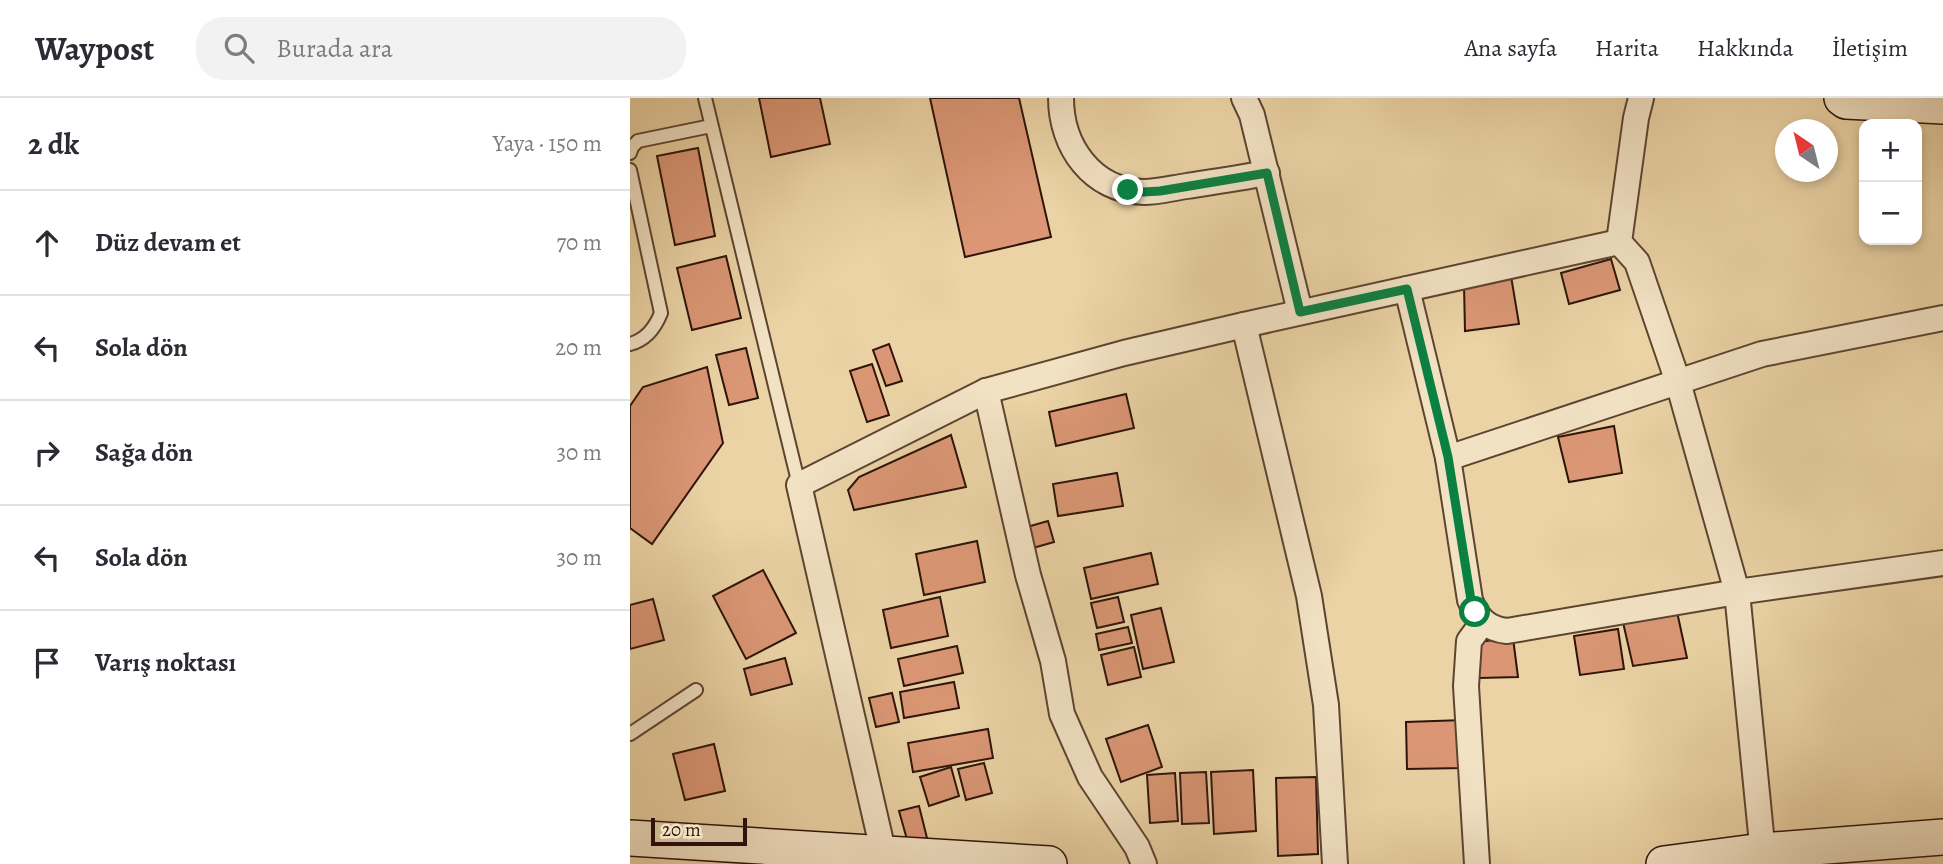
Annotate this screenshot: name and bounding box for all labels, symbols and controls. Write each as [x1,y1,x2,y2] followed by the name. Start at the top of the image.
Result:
[196,17,686,80] search box
[35,26,154,71] text: Waypost
[220,29,258,67] icon: search
[276,31,393,66] text: Burada ara
[1465,32,1557,64] text: Ana sayfa
[1595,32,1659,64] text: Harita
[1697,32,1794,64] text: Hakkında
[1832,32,1908,64] text: İletişim
[1775,119,1838,182] north arrow
[1859,119,1922,245] map controls
[1859,119,1922,182] button: +
[28,124,79,164] text: 2 dk
[493,128,602,159] text: Yaya · 150 m
[1112,174,1143,205] route end
[1859,182,1922,245] button: −
[28,224,66,262] icon: ahead
[95,225,241,260] text: Düz devam et
[556,227,602,258] text: 70 m
[28,329,66,367] icon: left
[95,330,188,365] text: Sola dön
[555,332,602,363] text: 20 m
[28,434,66,472] icon: right
[95,435,193,470] text: Sağa dön
[556,437,602,468] text: 30 m
[28,539,66,577] icon: left
[95,540,188,575] text: Sola dön
[556,542,602,573] text: 30 m
[1459,596,1490,627] route start
[28,644,66,682] icon: arrive
[95,645,236,680] text: Varış noktası
[651,815,747,847] scale bar
[662,817,701,843] text: 20 m

